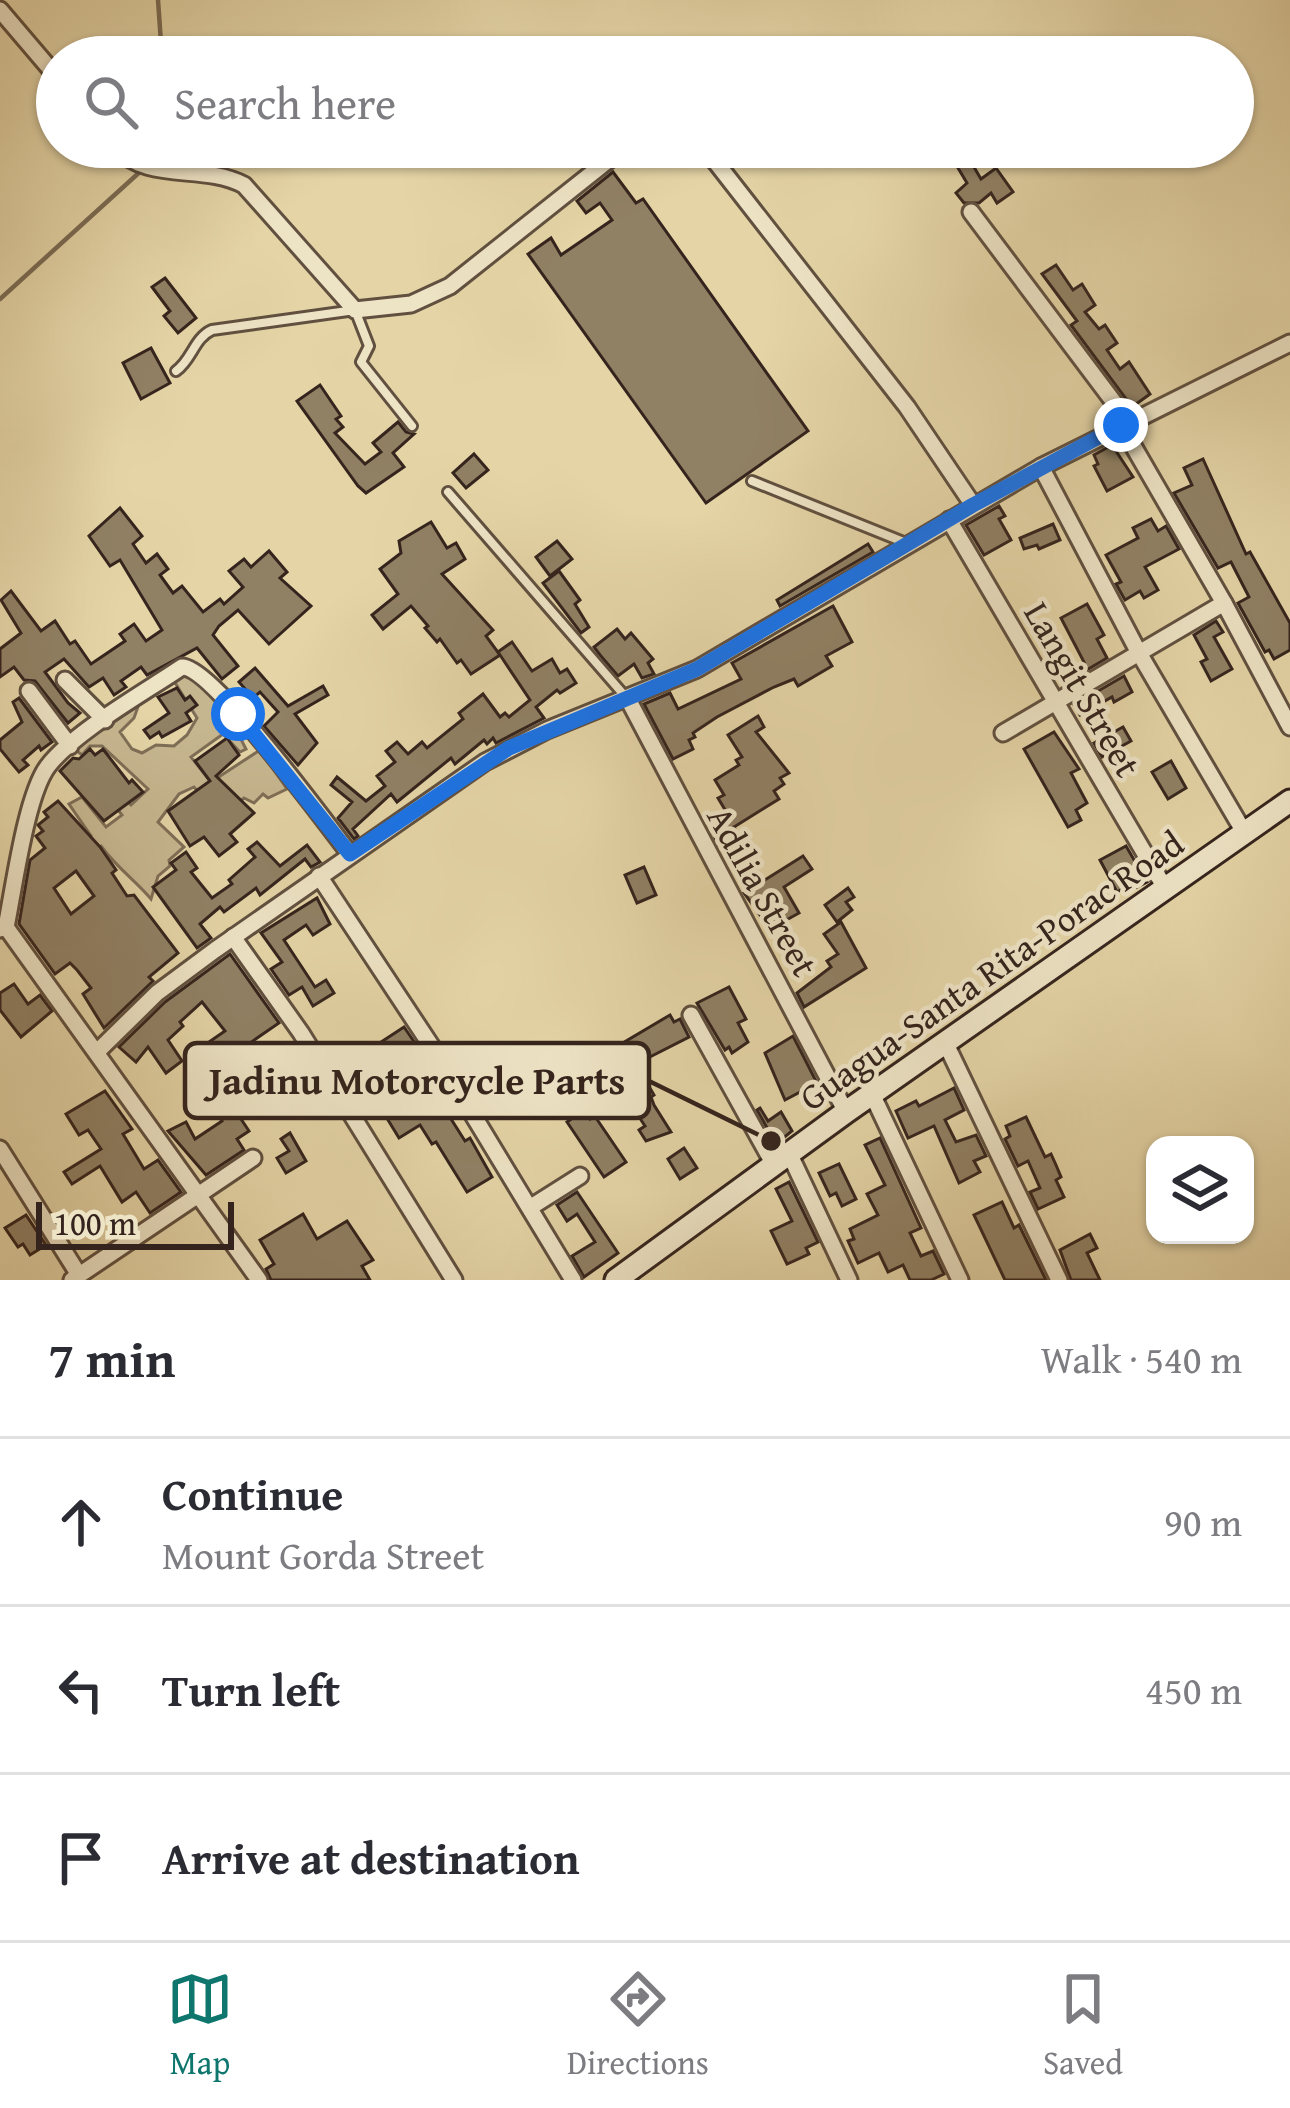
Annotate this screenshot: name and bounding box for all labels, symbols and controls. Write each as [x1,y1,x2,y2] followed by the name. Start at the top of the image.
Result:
[36,36,1254,168] search box
[78,69,144,135] icon: search
[174,70,396,135] text: Search here
[1094,398,1148,452] route end
[1012,591,1155,786] street label: Langit Street
[211,687,265,741] route start
[695,796,832,986] street label: Adilia Street
[788,816,1194,1123] street label: Guagua-Santa Rita-Porac Road
[185,1043,649,1118] callout: Jadinu Motorcycle Parts
[203,1051,625,1108] text: Jadinu Motorcycle Parts
[1146,1136,1254,1244] map controls
[1146,1136,1254,1244] button: layers
[36,1196,234,1249] scale bar
[54,1199,136,1247] text: 100 m
[48,1321,175,1396] text: 7 min
[1041,1330,1242,1387] text: Walk · 540 m
[162,1461,343,1526] text: Continue
[48,1489,114,1555] icon: ahead
[1164,1493,1242,1550] text: 90 m
[162,1526,484,1583] text: Mount Gorda Street
[48,1657,114,1723] icon: left
[162,1657,340,1722] text: Turn left
[1145,1661,1242,1718] text: 450 m
[48,1825,114,1891] icon: arrive
[162,1825,580,1890] text: Arrive at destination
[167,1966,233,2086] tab: Map
[567,1966,709,2086] tab: Directions
[1043,1966,1123,2086] tab: Saved

